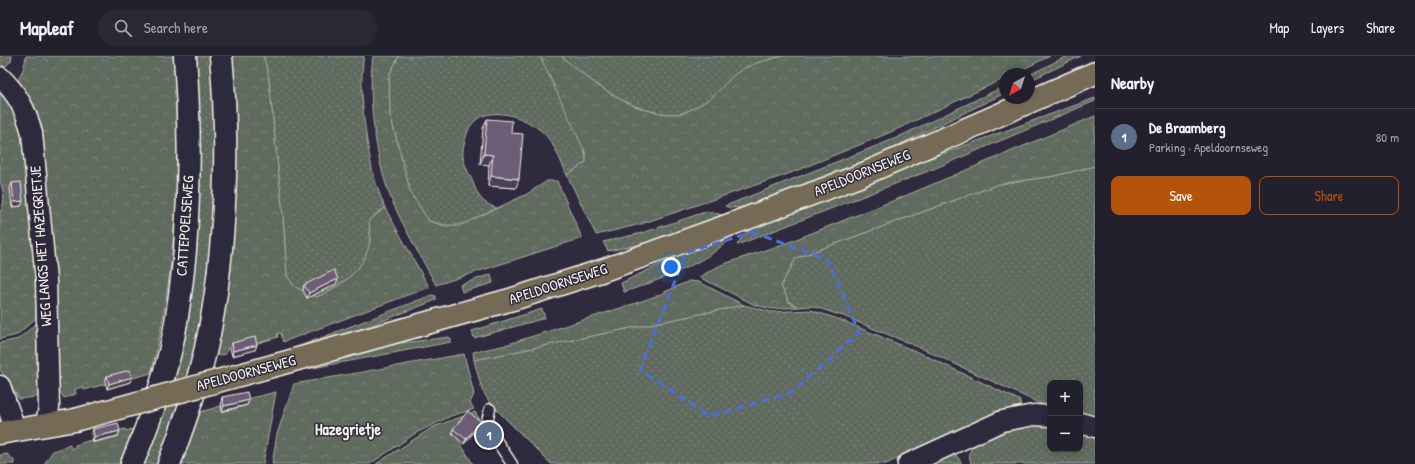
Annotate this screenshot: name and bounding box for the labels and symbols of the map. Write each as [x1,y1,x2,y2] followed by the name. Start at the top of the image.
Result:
[999,68,1035,104] north arrow
[811,143,914,201] street label: APELDOORNSEWEG
[24,165,57,327] street label: WEG LANGS HET HAZEGRIETJE
[171,174,199,277] street label: CATTEPOELSEWEG
[661,257,681,277] your location
[506,258,610,309] street label: APELDOORNSEWEG
[194,349,299,396] street label: APELDOORNSEWEG
[315,418,382,441] district label: Hazegrietje
[476,420,502,450] pin: 1

